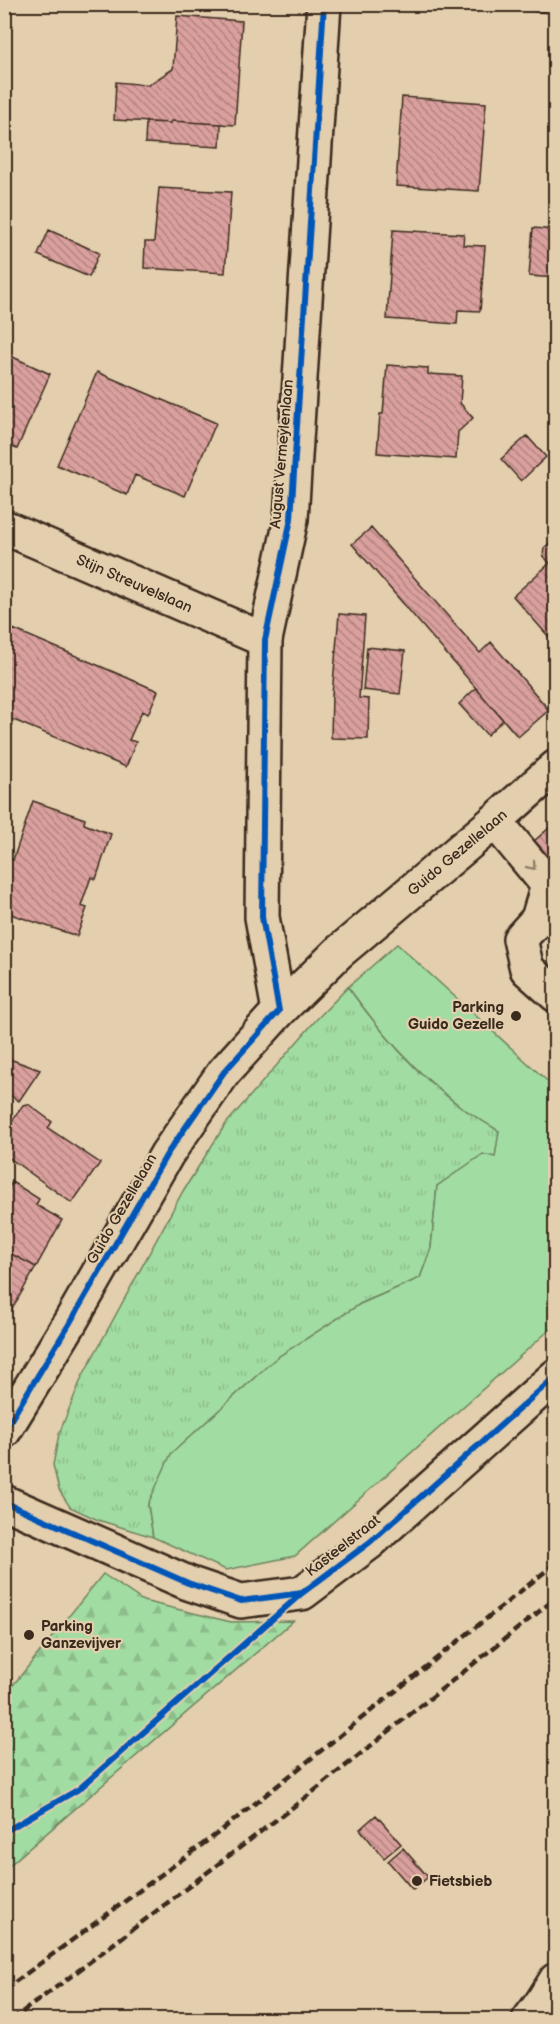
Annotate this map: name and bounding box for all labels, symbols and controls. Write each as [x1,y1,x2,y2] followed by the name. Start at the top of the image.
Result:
[266,379,298,529] street label: August Vermeylenlaan
[73,550,195,617] street label: Stijn Streuvelslaan
[403,805,511,900] street label: Guido Gezellelaan
[525,859,536,870] one-way arrow
[408,998,504,1034] place label: Parking Guido Gezelle
[509,1009,523,1023] marker: Parking Guido Gezelle
[83,1150,161,1268] street label: Guido Gezellelaan
[302,1511,384,1581] street label: Kasteelstraat
[41,1617,122,1653] place label: Parking Ganzevijver
[22,1628,36,1642] marker: Parking Ganzevijver
[429,1872,492,1891] place label: Fietsbieb
[410,1874,424,1888] marker: Fietsbieb

